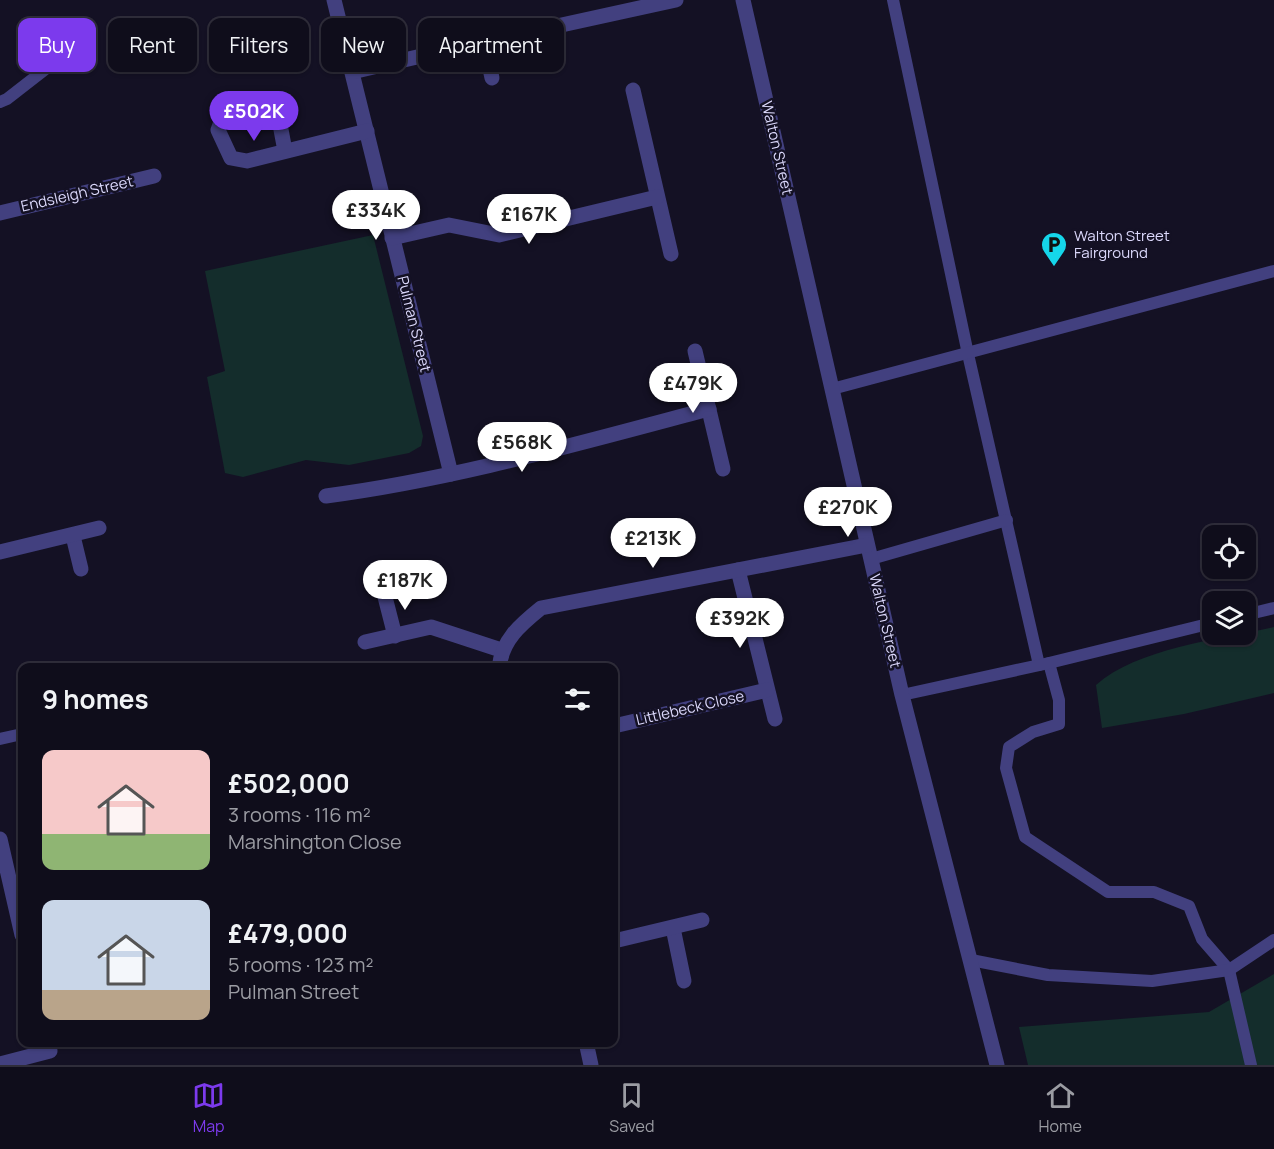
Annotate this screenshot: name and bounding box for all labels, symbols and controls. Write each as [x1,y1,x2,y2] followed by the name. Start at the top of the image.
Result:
[18,18,96,72] chip: Buy
[108,18,197,72] chip: Rent
[209,18,309,72] chip: Filters
[321,18,406,72] chip: New
[418,18,564,72] chip: Apartment
[212,91,296,142] pin: £502K
[223,97,285,124] text: £502K
[756,99,798,197] street label: Walton Street
[19,170,135,217] street label: Endsleigh Street
[334,190,418,241] pin: £334K
[487,194,571,245] pin: £167K
[346,196,406,223] text: £334K
[501,200,557,227] text: £167K
[1074,225,1170,263] place label: Walton Street Fairground
[1039,230,1069,268] parking icon: Walton Street Fairground
[392,274,437,374] street label: Pulman Street
[651,363,735,414] pin: £479K
[663,369,723,396] text: £479K
[480,422,564,473] pin: £568K
[492,428,552,455] text: £568K
[806,487,890,538] pin: £270K
[818,493,878,520] text: £270K
[611,518,695,569] pin: £213K
[625,524,681,551] text: £213K
[1202,525,1256,645] map controls
[1202,525,1256,579] button: locate
[363,560,447,611] pin: £187K
[377,566,433,593] text: £187K
[864,572,906,670] street label: Walton Street
[1202,591,1256,645] button: layers
[698,598,782,649] pin: £392K
[710,604,770,631] text: £392K
[42,681,149,717] text: 9 homes
[561,683,594,716] icon: filters
[634,685,746,730] street label: Littlebeck Close
[228,765,350,801] text: £502,000
[90,774,162,846] icon: home
[228,801,371,828] text: 3 rooms · 116 m²
[228,828,402,855] text: Marshington Close
[228,915,348,951] text: £479,000
[90,924,162,996] icon: home
[228,951,373,978] text: 5 rooms · 123 m²
[228,978,359,1005] text: Pulman Street
[192,1079,225,1137] tab: Map
[609,1079,654,1137] tab: Saved
[1039,1079,1082,1137] tab: Home

